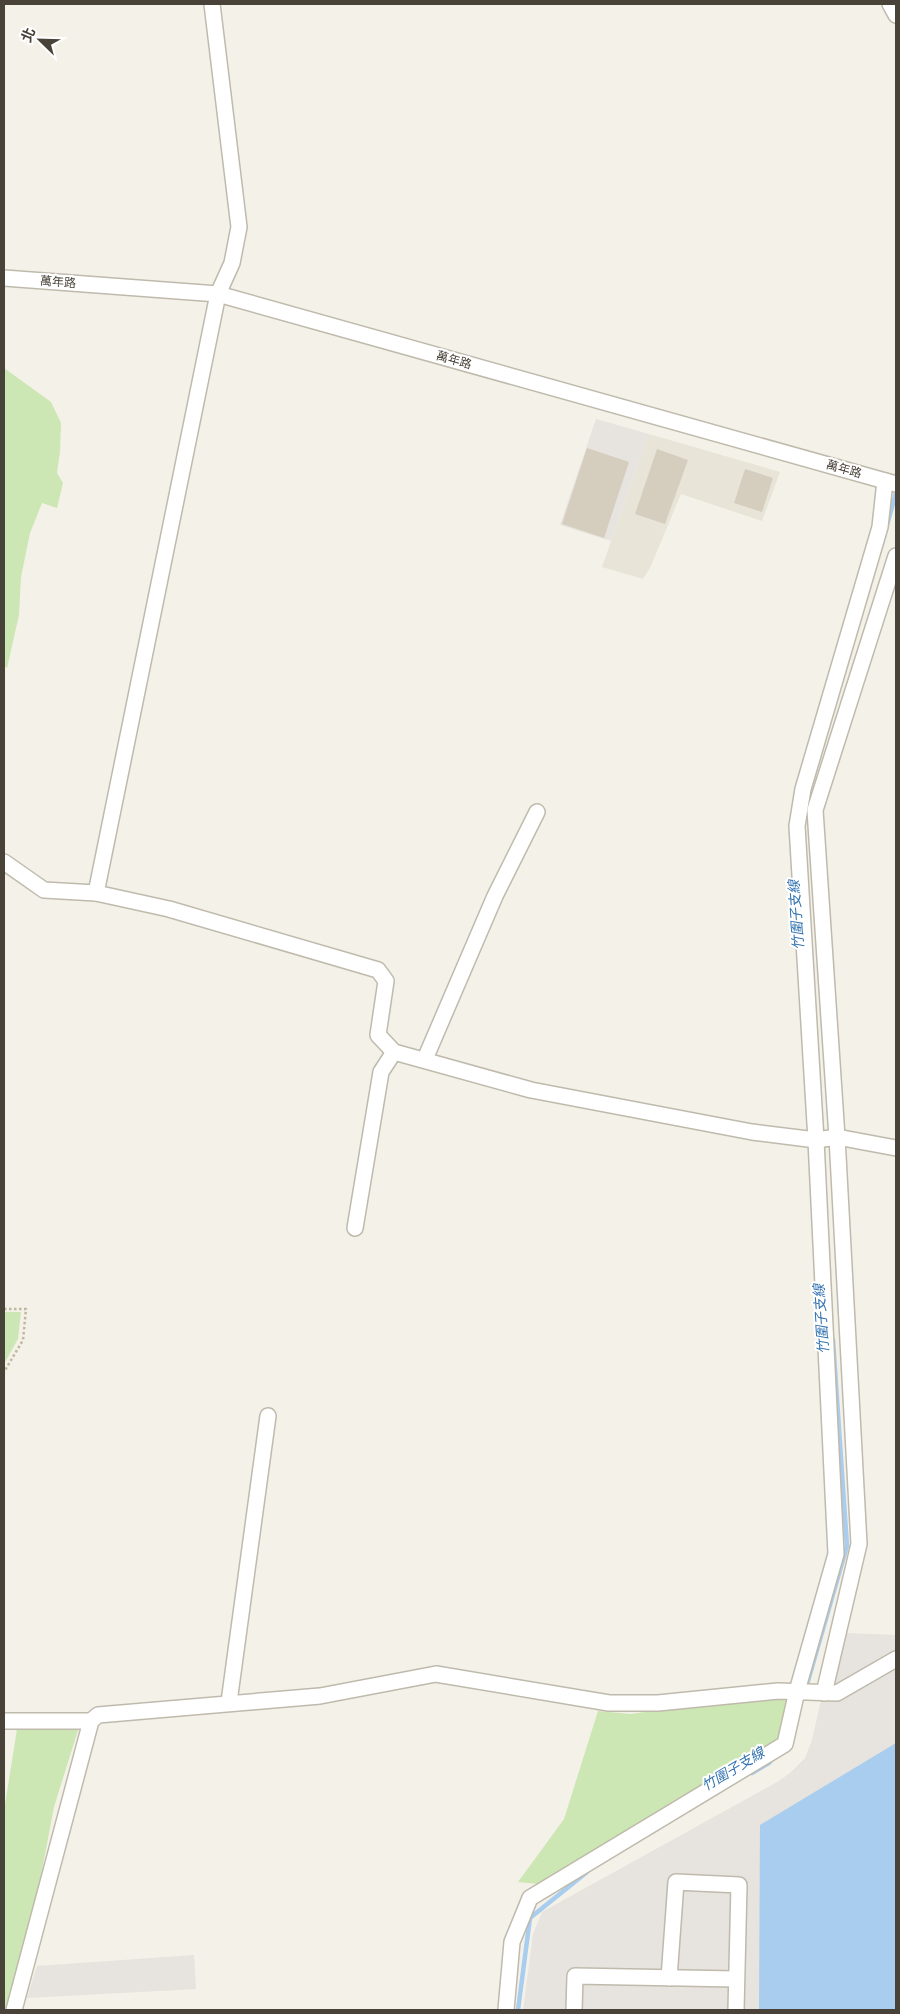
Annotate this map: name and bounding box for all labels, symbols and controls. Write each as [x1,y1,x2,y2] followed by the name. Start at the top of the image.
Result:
[15,15,65,65] north arrow
[17,25,39,45] text: 北
[40,273,77,290] street label: 萬年路
[435,347,474,372] street label: 萬年路
[825,456,864,481] street label: 萬年路
[784,877,807,951] water label: 竹圍子支線
[809,1281,832,1355] water label: 竹圍子支線
[698,1742,769,1795] water label: 竹圍子支線

